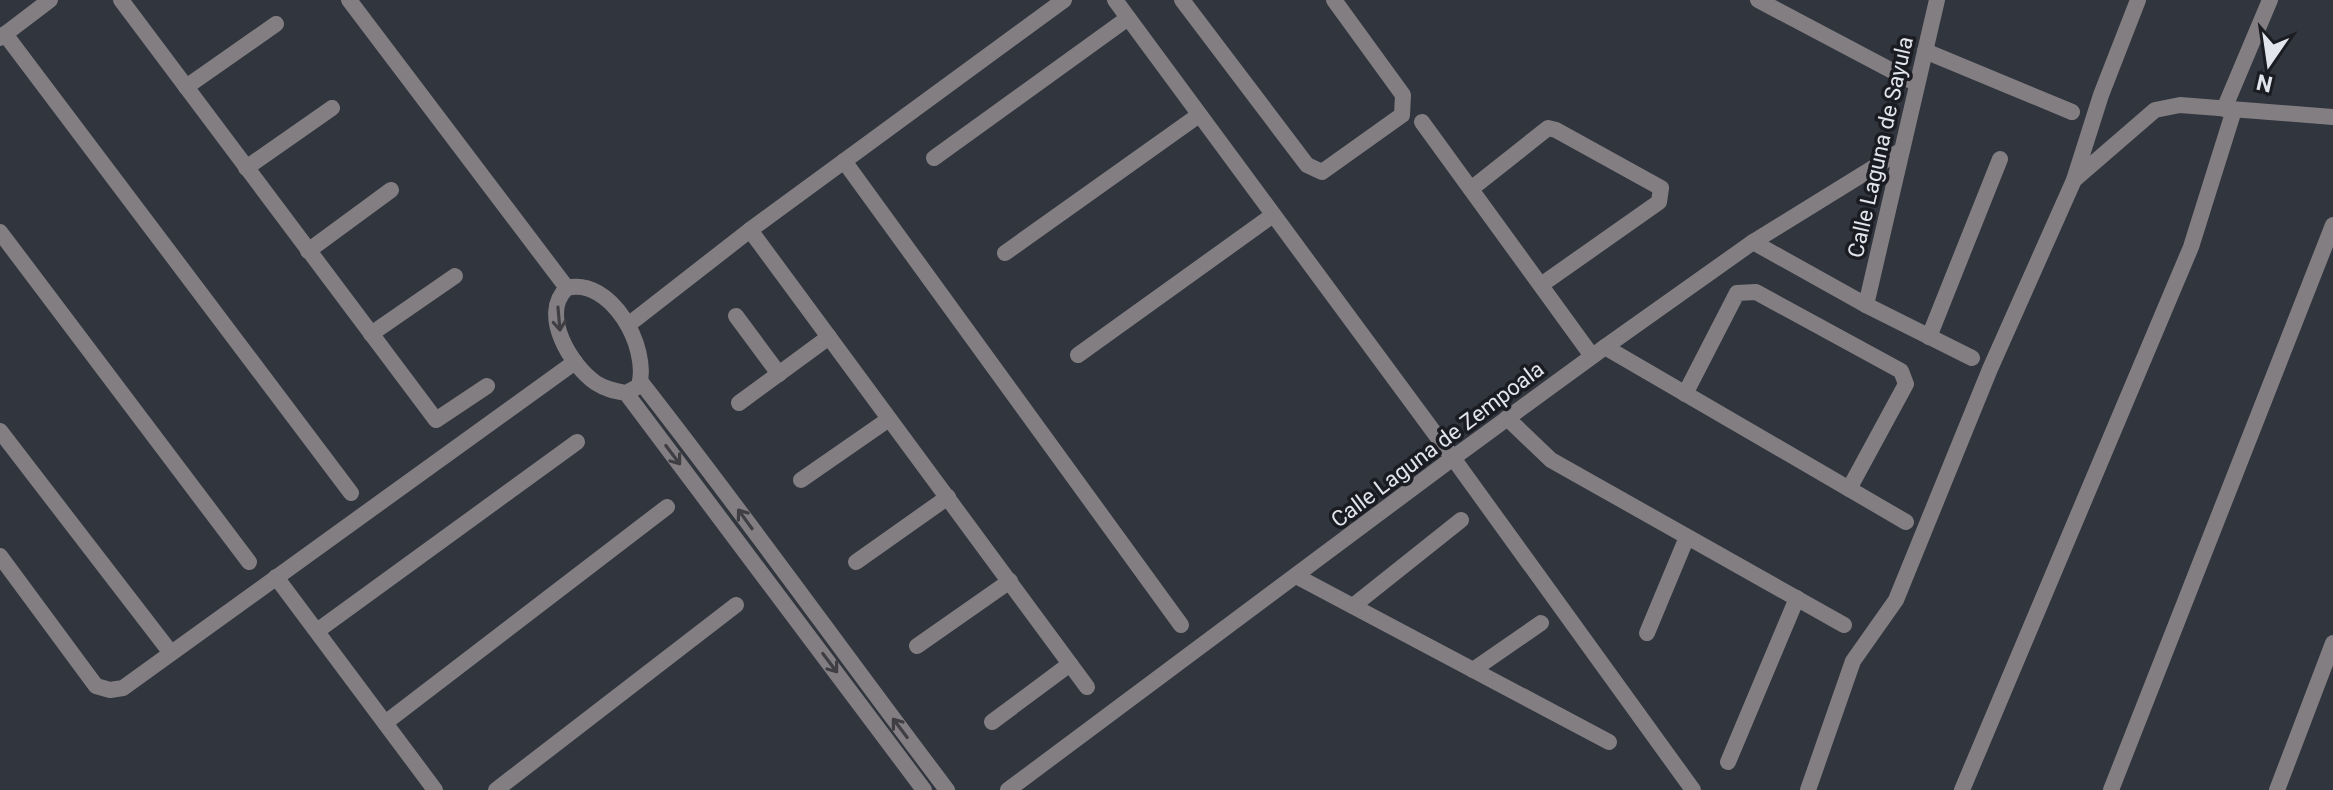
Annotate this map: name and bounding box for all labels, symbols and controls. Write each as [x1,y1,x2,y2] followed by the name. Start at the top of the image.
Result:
[2229,24,2309,104] north arrow
[1843,34,1918,260] street label: Calle Laguna de Sayula
[2254,69,2275,97] text: N
[552,305,567,331] one-way arrow
[1326,356,1548,533] street label: Calle Laguna de Zempoala
[665,444,682,465] one-way arrow
[737,509,754,530] one-way arrow
[821,652,838,673] one-way arrow
[891,718,908,739] one-way arrow

